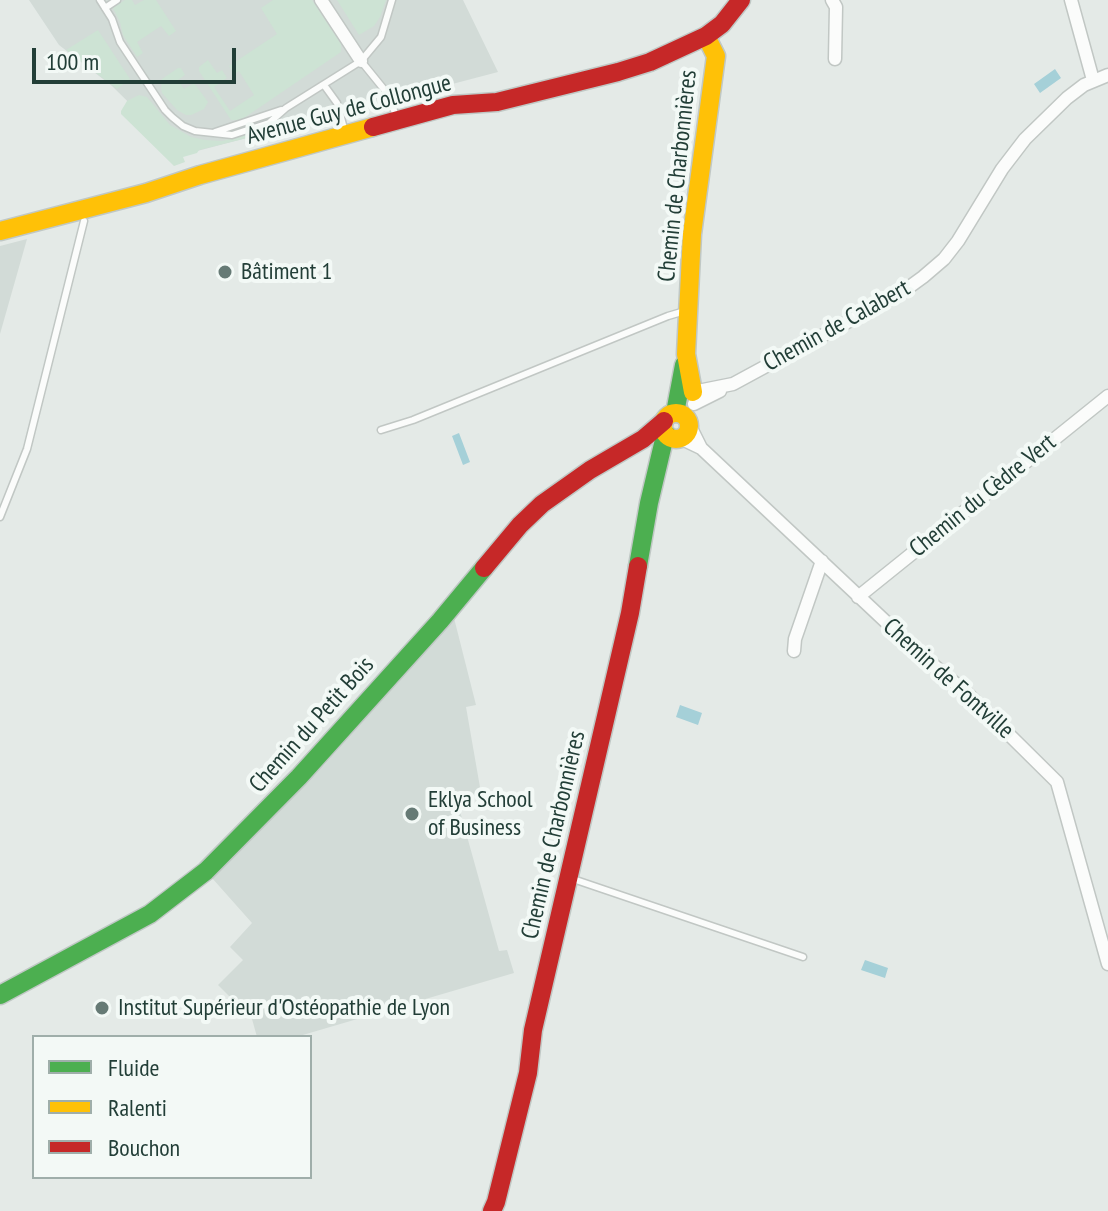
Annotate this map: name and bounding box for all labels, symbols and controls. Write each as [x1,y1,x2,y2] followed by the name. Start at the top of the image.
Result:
[36,32,240,82] scale bar
[46,46,99,77] text: 100 m
[243,69,455,151] street label: Avenue Guy de Collongue
[653,69,703,283] street label: Chemin de Charbonnières
[241,258,332,286] place label: Bâtiment 1
[216,263,234,281] marker: Bâtiment 1
[759,274,915,378] street label: Chemin de Calabert
[904,428,1062,564] street label: Chemin du Cèdre Vert
[877,613,1019,745] street label: Chemin de Fontville
[244,651,380,799] street label: Chemin du Petit Bois
[516,728,592,942] street label: Chemin de Charbonnières
[428,786,533,842] place label: Eklya School of Business
[403,805,421,823] marker: Eklya School of Business
[118,994,450,1022] place label: Institut Supérieur d'Ostéopathie de Lyon
[93,999,111,1017] marker: Institut Supérieur d'Ostéopathie de Lyon
[32,1035,312,1179] legend
[108,1052,159,1083] text: Fluide
[108,1092,167,1123] text: Ralenti
[108,1132,180,1163] text: Bouchon

